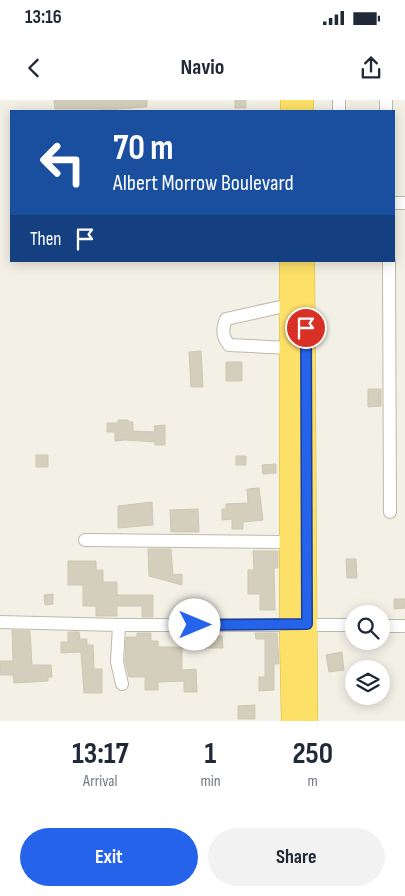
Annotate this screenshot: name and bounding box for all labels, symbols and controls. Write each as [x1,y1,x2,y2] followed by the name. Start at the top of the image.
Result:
[25,6,62,29] text: 13:16
[20,54,48,82] icon: back
[181,54,224,81] text: Navio
[357,54,385,82] icon: share
[113,127,173,170] text: 70 m
[30,130,95,195] icon: left
[113,170,294,197] text: Albert Morrow Boulevard
[71,225,99,253] icon: arrive
[30,228,61,251] text: Then
[285,307,327,349] pin
[292,314,320,342] icon: arrive
[168,598,220,650] position arrow
[345,605,390,705] map controls
[345,605,390,650] button: search
[345,660,390,705] button: layers
[72,736,128,772] text: 13:17
[205,736,216,772] text: 1
[292,736,333,772] text: 250
[83,772,117,791] text: Arrival
[200,772,221,791] text: min
[308,772,318,791] text: m
[20,828,198,886] button: Exit
[208,828,385,886] button: Share

